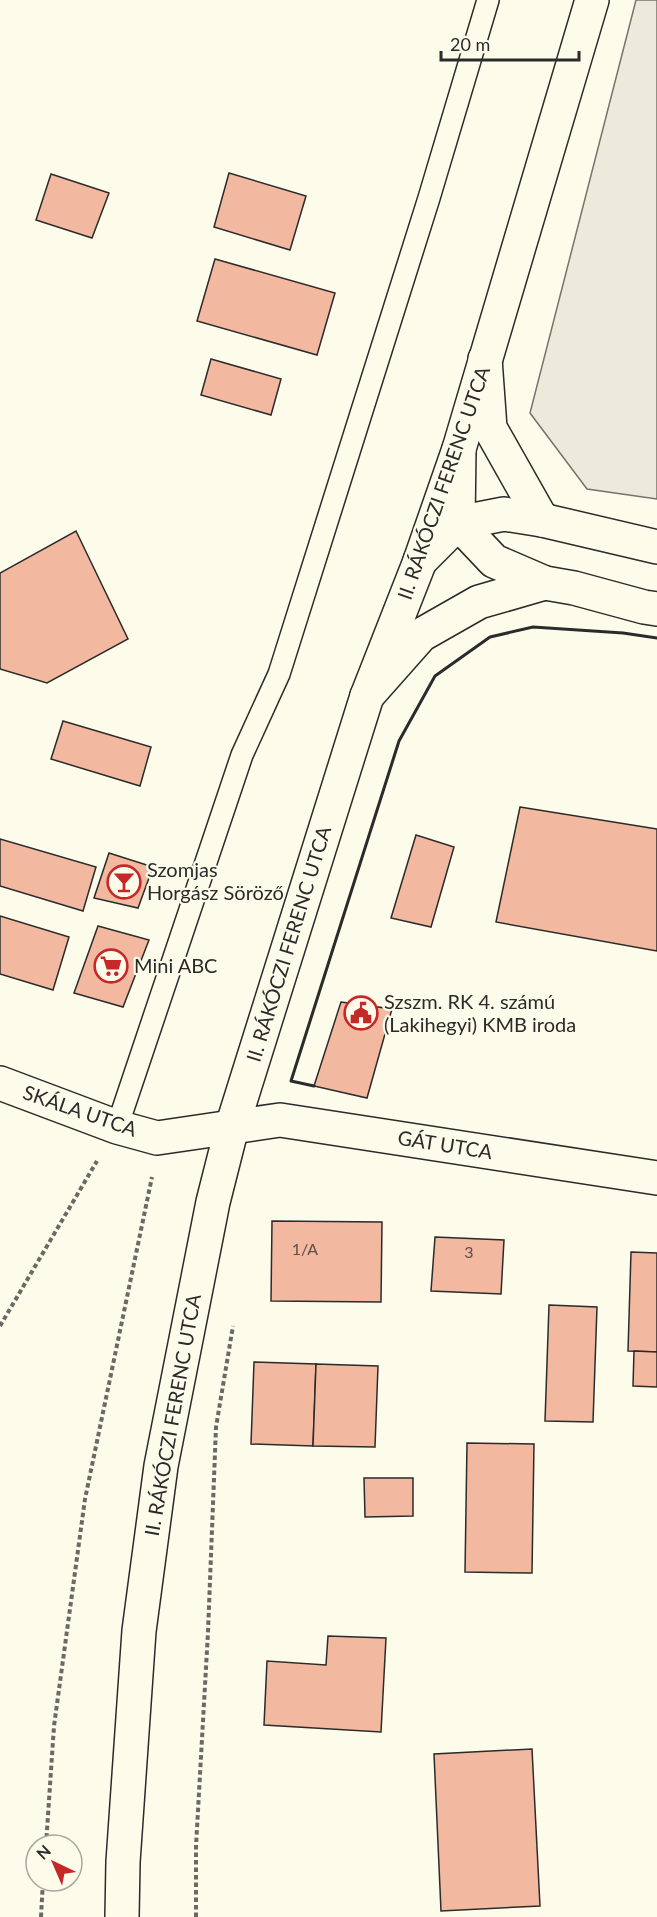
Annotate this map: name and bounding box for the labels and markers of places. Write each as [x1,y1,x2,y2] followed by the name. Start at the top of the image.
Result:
[147,857,284,904] place label: Szomjas Horgász Söröző
[106,864,142,900] bar icon: Szomjas Horgász Söröző
[93,948,129,984] supermarket icon: Mini ABC
[134,953,217,977] place label: Mini ABC
[384,989,576,1036] place label: Szszm. RK 4. számú (Lakihegyi) KMB iroda
[343,995,379,1031] public building icon: Szszm. RK 4. számú (Lakihegyi) KMB iroda

